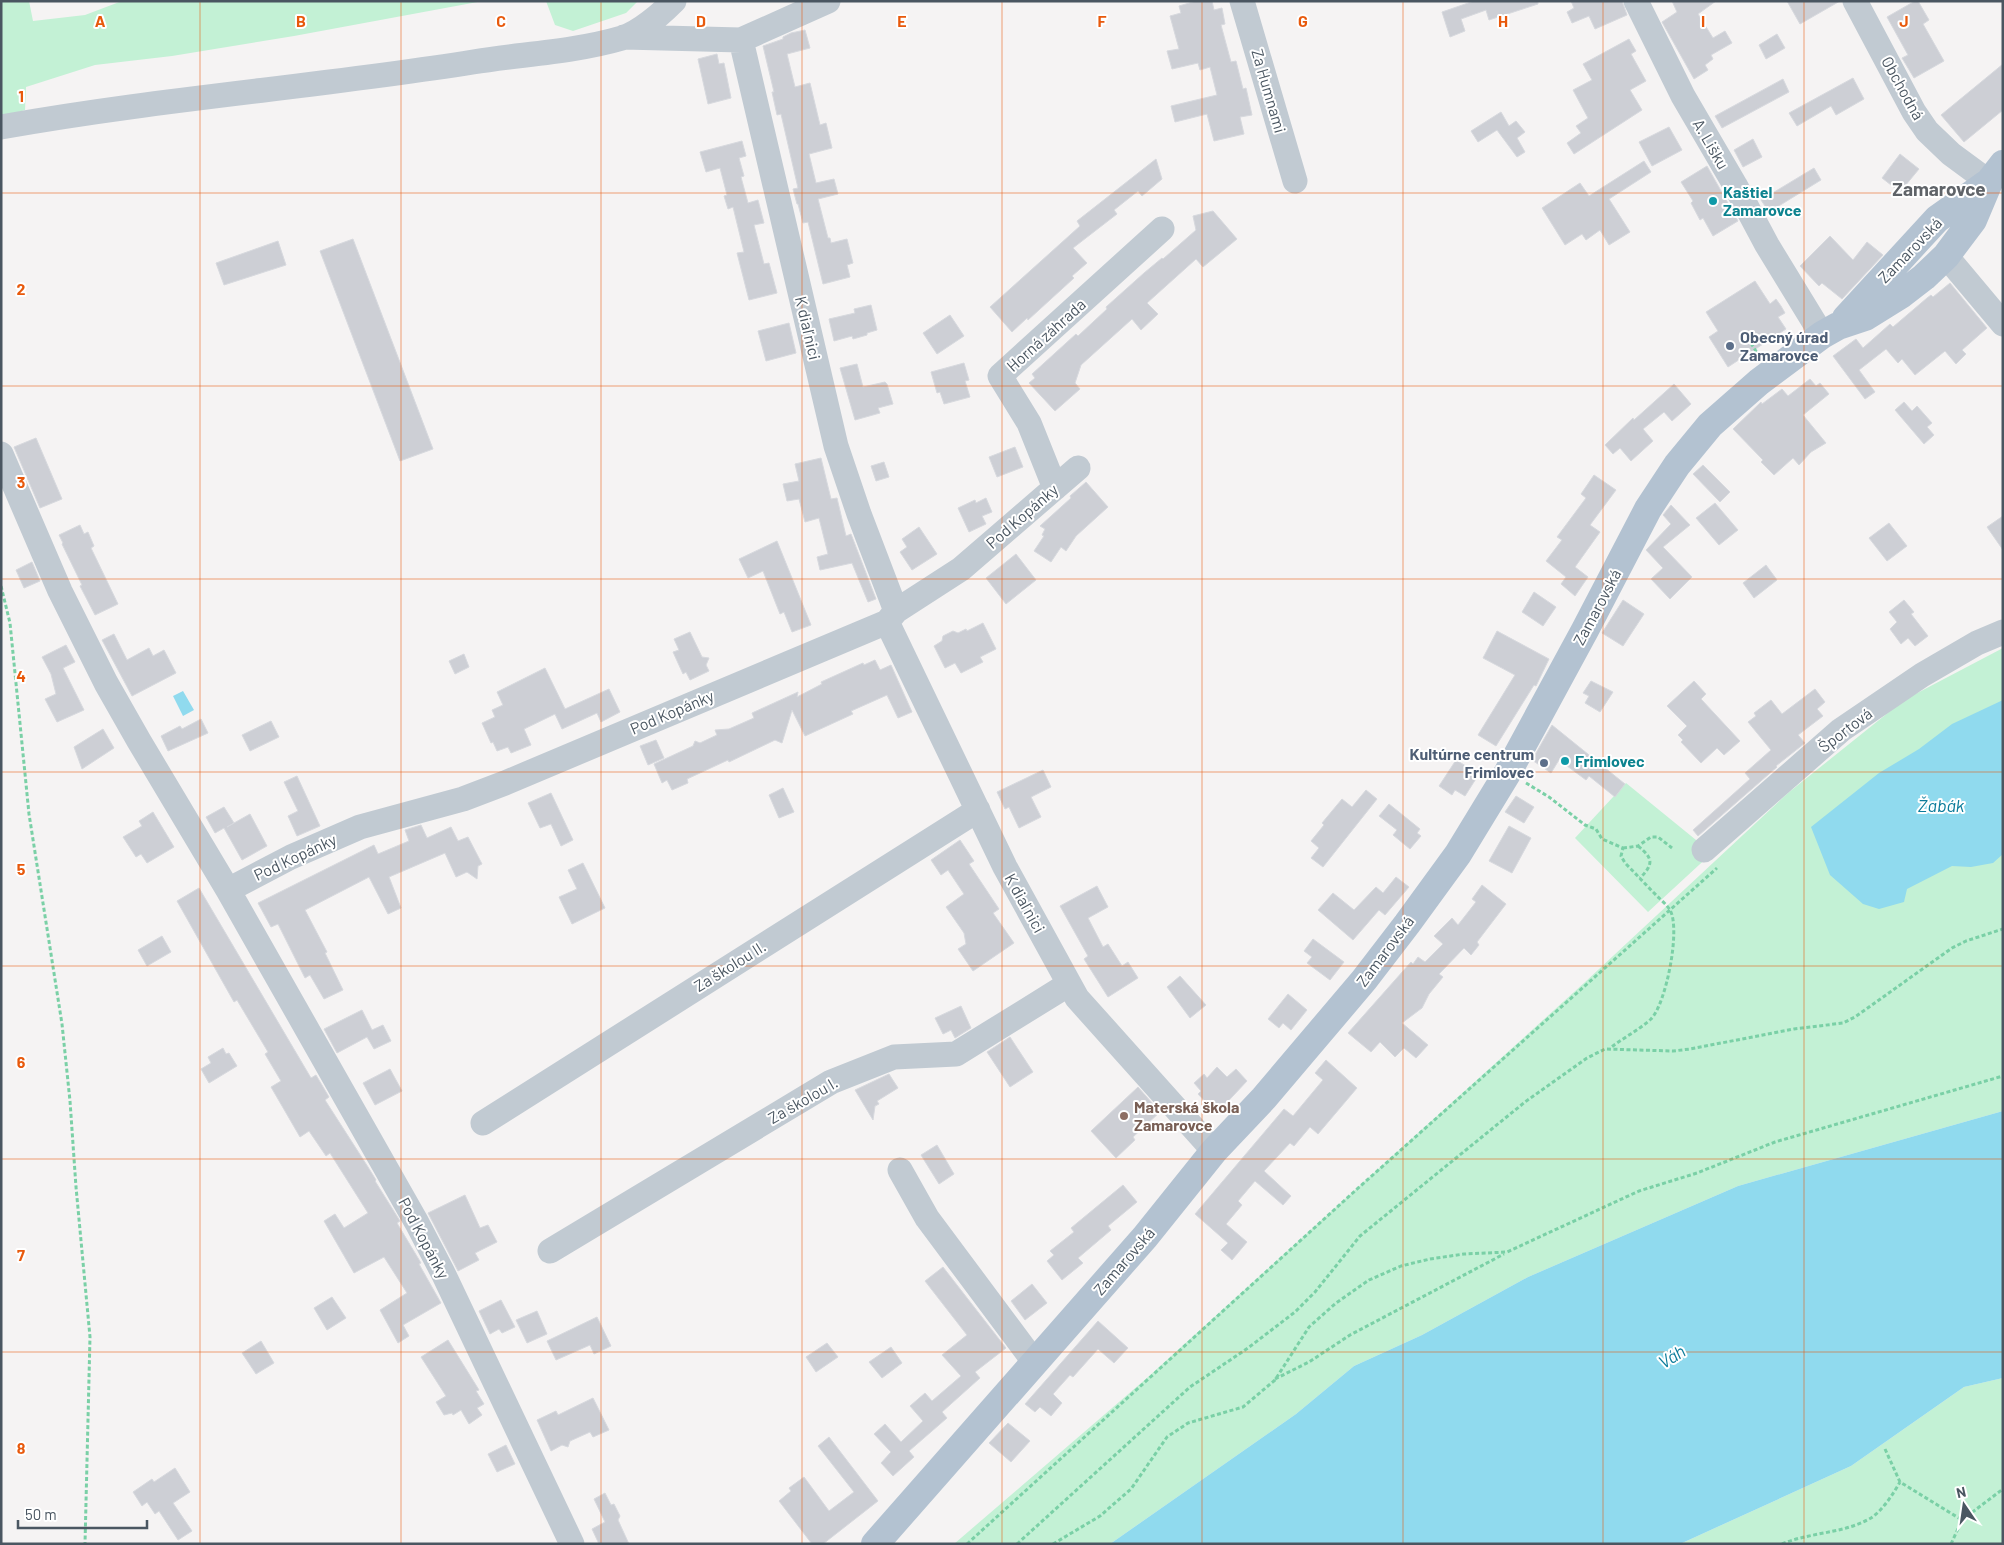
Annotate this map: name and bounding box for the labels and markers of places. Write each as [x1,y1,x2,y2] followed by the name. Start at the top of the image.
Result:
[1723,182,1802,219] place label: Kaštiel Zamarovce
[1707,195,1719,207] marker: Kaštiel Zamarovce
[1740,327,1828,364] place label: Obecný úrad Zamarovce
[1724,340,1736,352] marker: Obecný úrad Zamarovce
[1409,744,1534,781] place label: Kultúrne centrum Frimlovec
[1575,751,1645,770] place label: Frimlovec
[1559,755,1571,767] marker: Frimlovec
[1538,757,1550,769] marker: Kultúrne centrum Frimlovec
[1134,1097,1239,1134] place label: Materská škola Zamarovce
[1118,1110,1130,1122] marker: Materská škola Zamarovce

